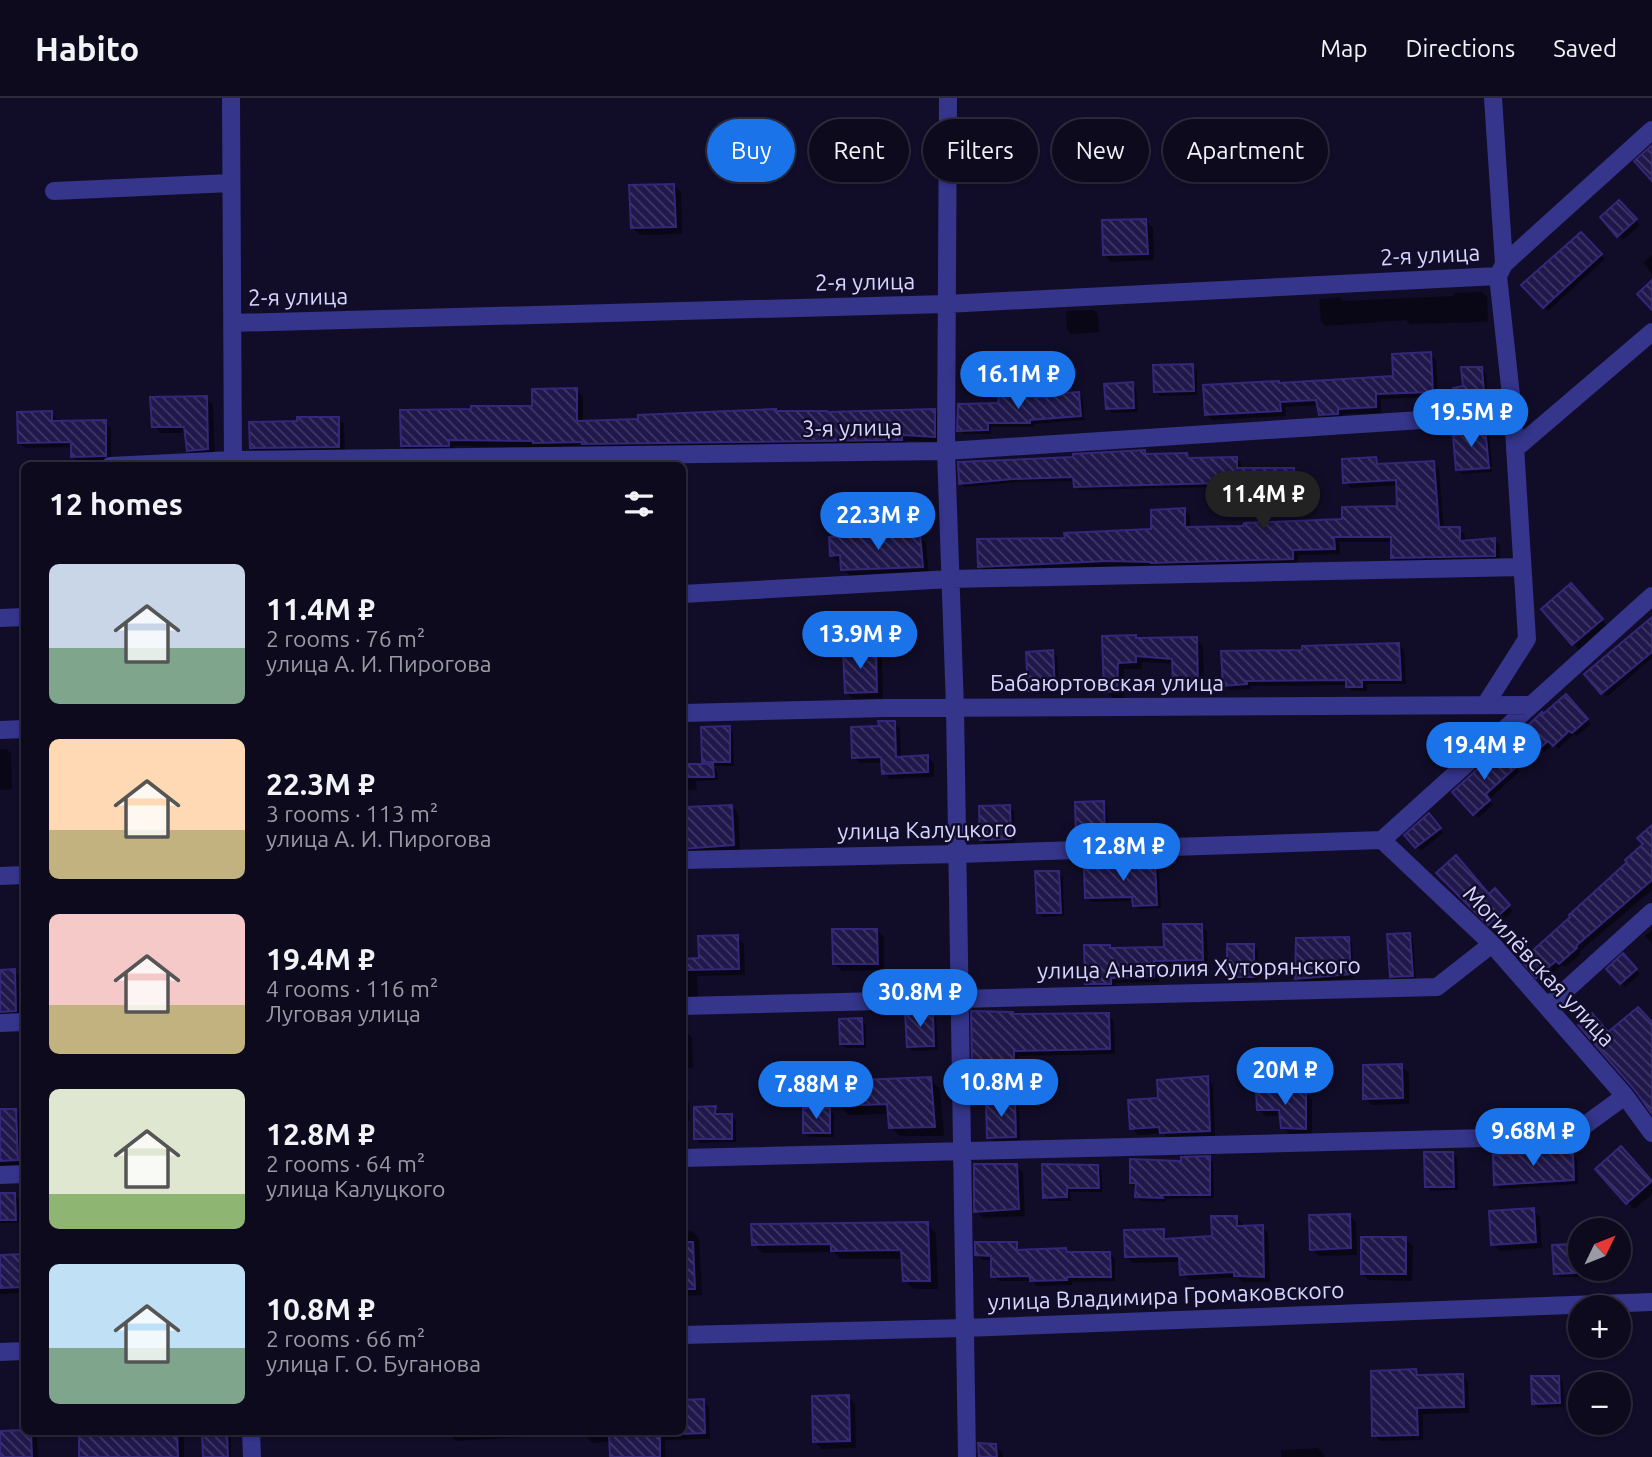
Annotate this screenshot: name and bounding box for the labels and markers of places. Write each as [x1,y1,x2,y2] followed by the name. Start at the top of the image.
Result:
[953,352,1083,411] pin: 16.1M ₽
[1406,390,1536,449] pin: 19.5M ₽
[1198,472,1328,531] pin: 11.4M ₽
[813,492,943,552] pin: 22.3M ₽
[795,612,925,671] pin: 13.9M ₽
[1419,722,1549,782] pin: 19.4M ₽
[1058,824,1188,883] pin: 12.8M ₽
[855,970,985,1029] pin: 30.8M ₽
[1236,1048,1334,1107] pin: 20M ₽
[936,1060,1066,1119] pin: 10.8M ₽
[751,1062,881,1121] pin: 7.88M ₽
[1468,1108,1598,1168] pin: 9.68M ₽

